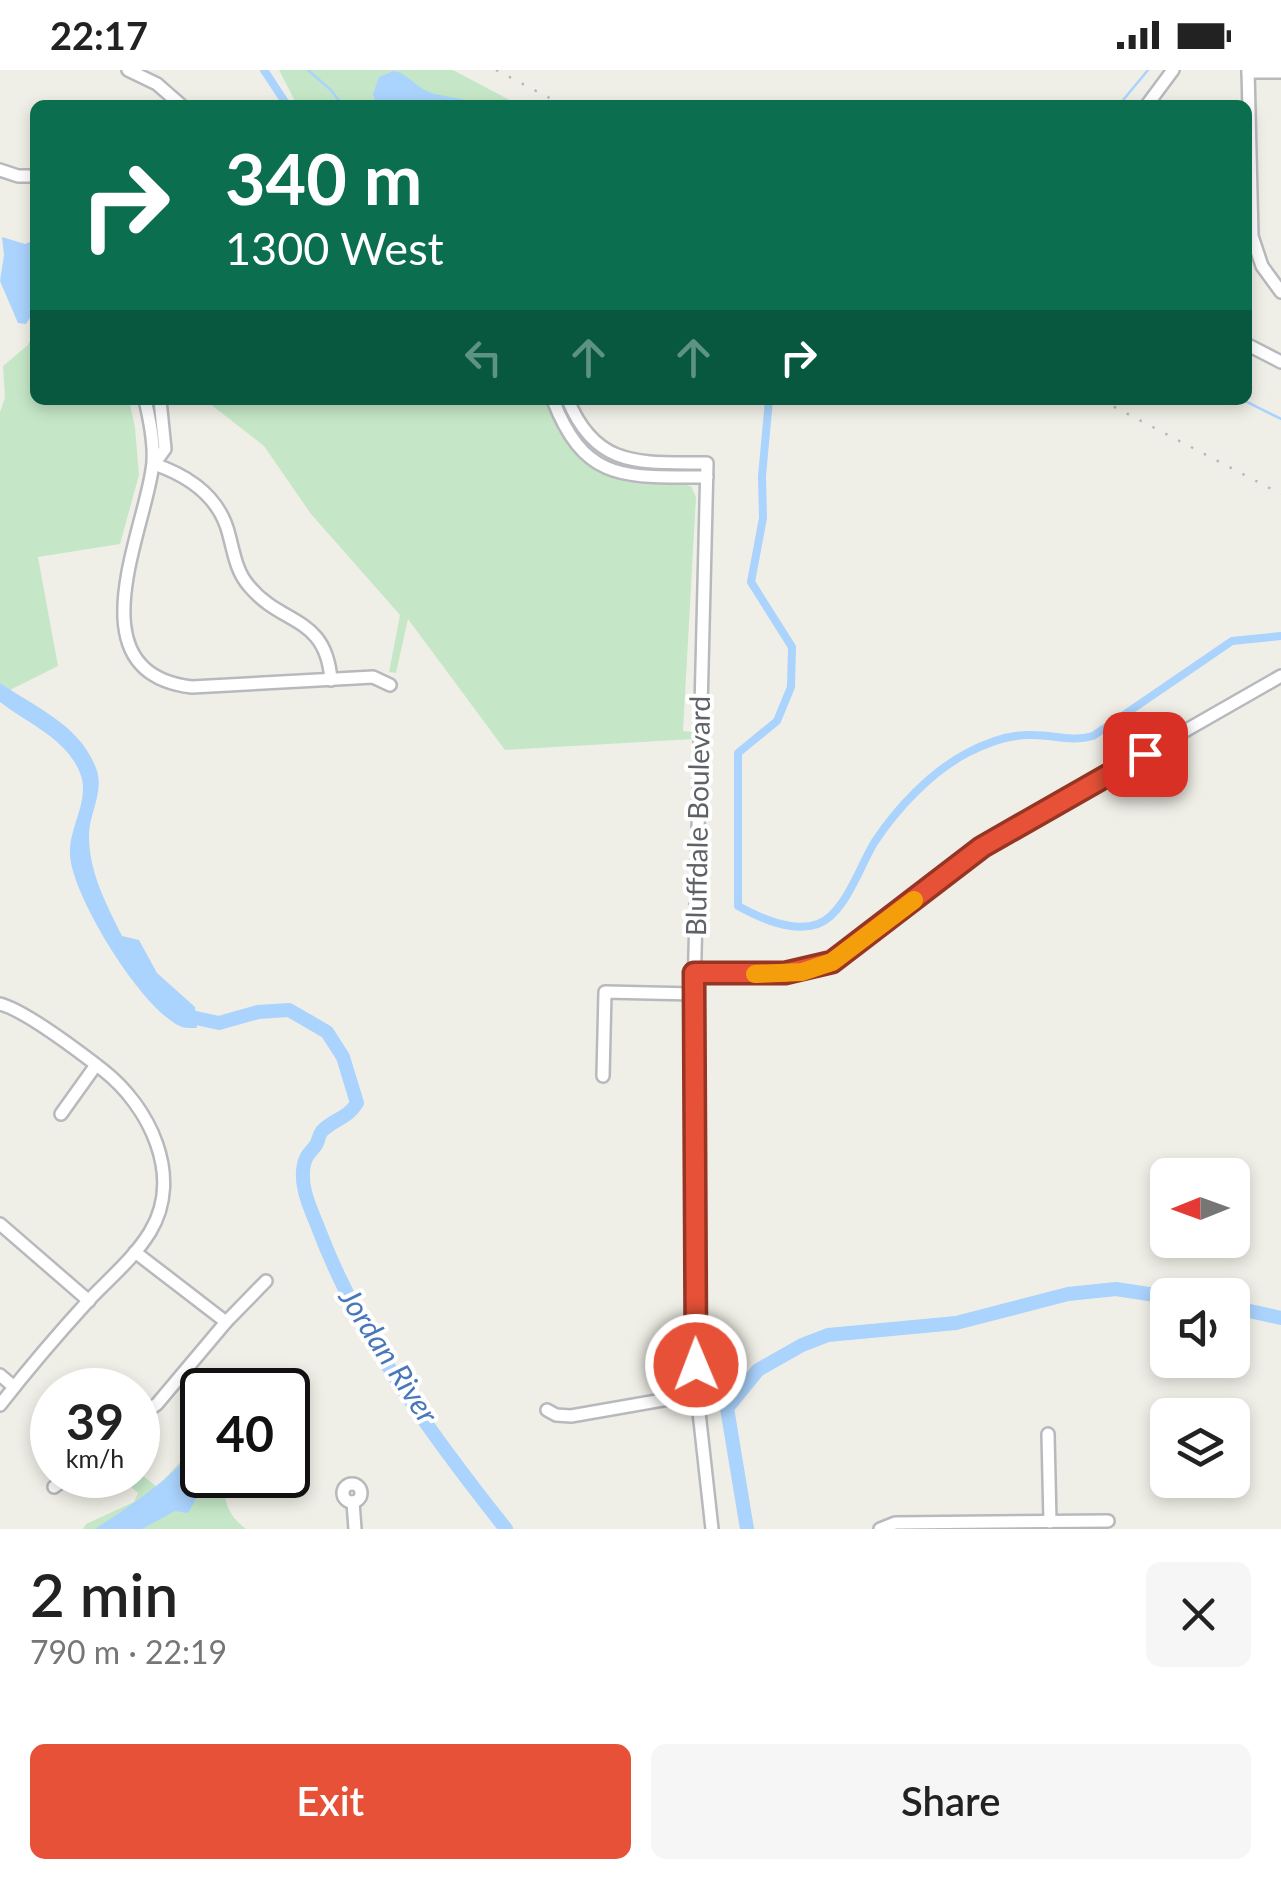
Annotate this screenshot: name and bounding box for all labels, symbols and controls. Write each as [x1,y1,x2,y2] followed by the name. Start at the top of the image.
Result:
[50,12,148,58] text: 22:17
[225,136,422,220] text: 340 m
[60,140,190,270] icon: right
[225,221,444,275] text: 1300 West
[456,330,511,385] icon: left
[561,330,616,385] icon: ahead
[666,330,721,385] icon: ahead
[771,330,826,385] icon: right
[678,696,716,936] street label: Bluffdale Boulevard
[1103,712,1188,797] pin
[1118,727,1173,782] icon: arrive
[1150,1158,1250,1258] north arrow
[1150,1158,1250,1498] map controls
[1150,1278,1250,1378] button: sound
[332,1280,447,1430] water label: Jordan River
[644,1313,748,1417] position arrow
[180,1368,310,1498] speed limit sign: 40
[66,1391,124,1451] text: 39
[1150,1398,1250,1498] button: layers
[66,1443,124,1473] text: km/h
[30,1558,178,1630] text: 2 min
[1146,1562,1251,1667] button: close
[30,1632,227,1671] text: 790 m · 22:19
[30,1744,631,1859] button: Exit
[651,1744,1251,1859] button: Share

